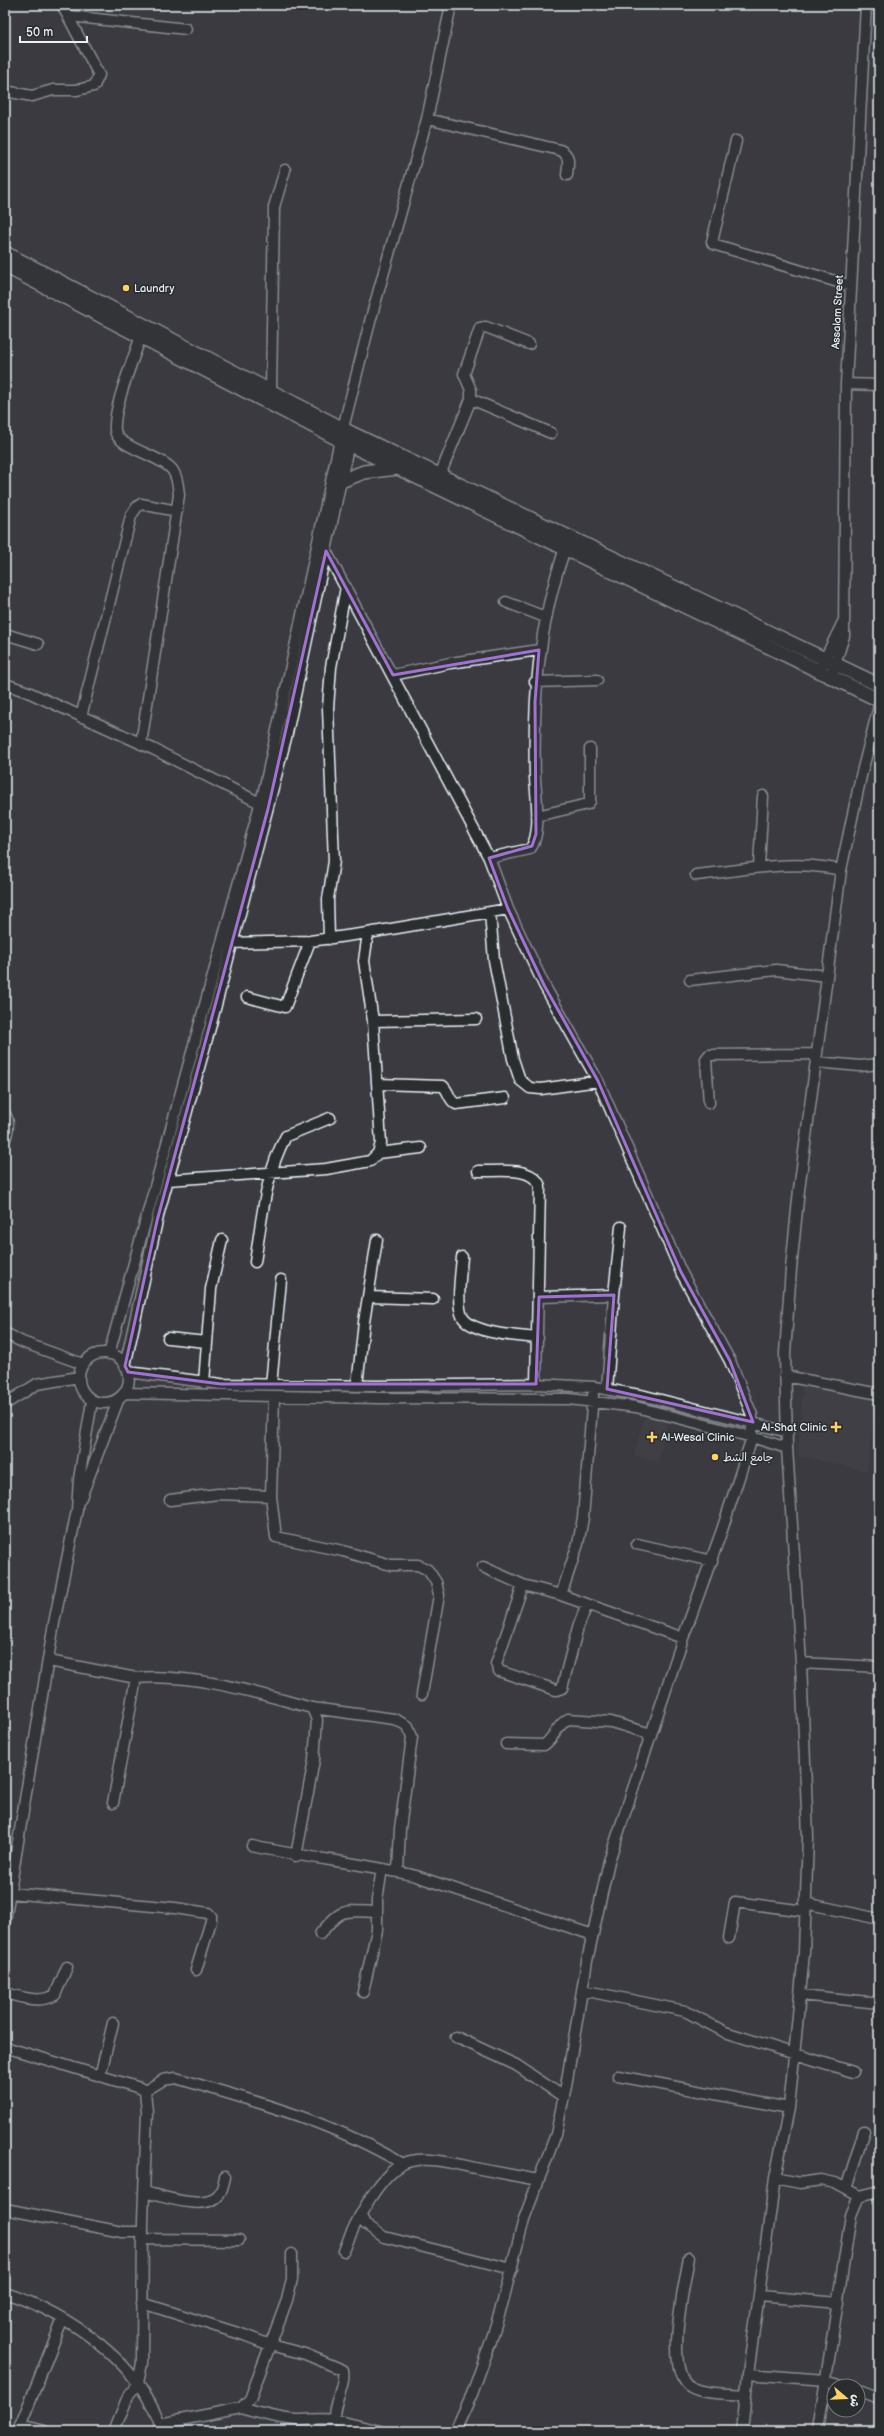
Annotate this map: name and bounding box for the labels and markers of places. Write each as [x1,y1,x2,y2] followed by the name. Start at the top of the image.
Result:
[134,282,174,295] place label: Laundry
[121,283,131,293] marker: Laundry
[761,1421,827,1434] place label: Al-Shat Clinic
[830,1421,842,1433] marker: Al-Shat Clinic
[646,1431,658,1443] marker: Al-Wesal Clinic
[661,1431,735,1444] place label: Al-Wesal Clinic
[723,1451,773,1466] place label: جامع الشط
[710,1452,720,1462] marker: جامع الشط

